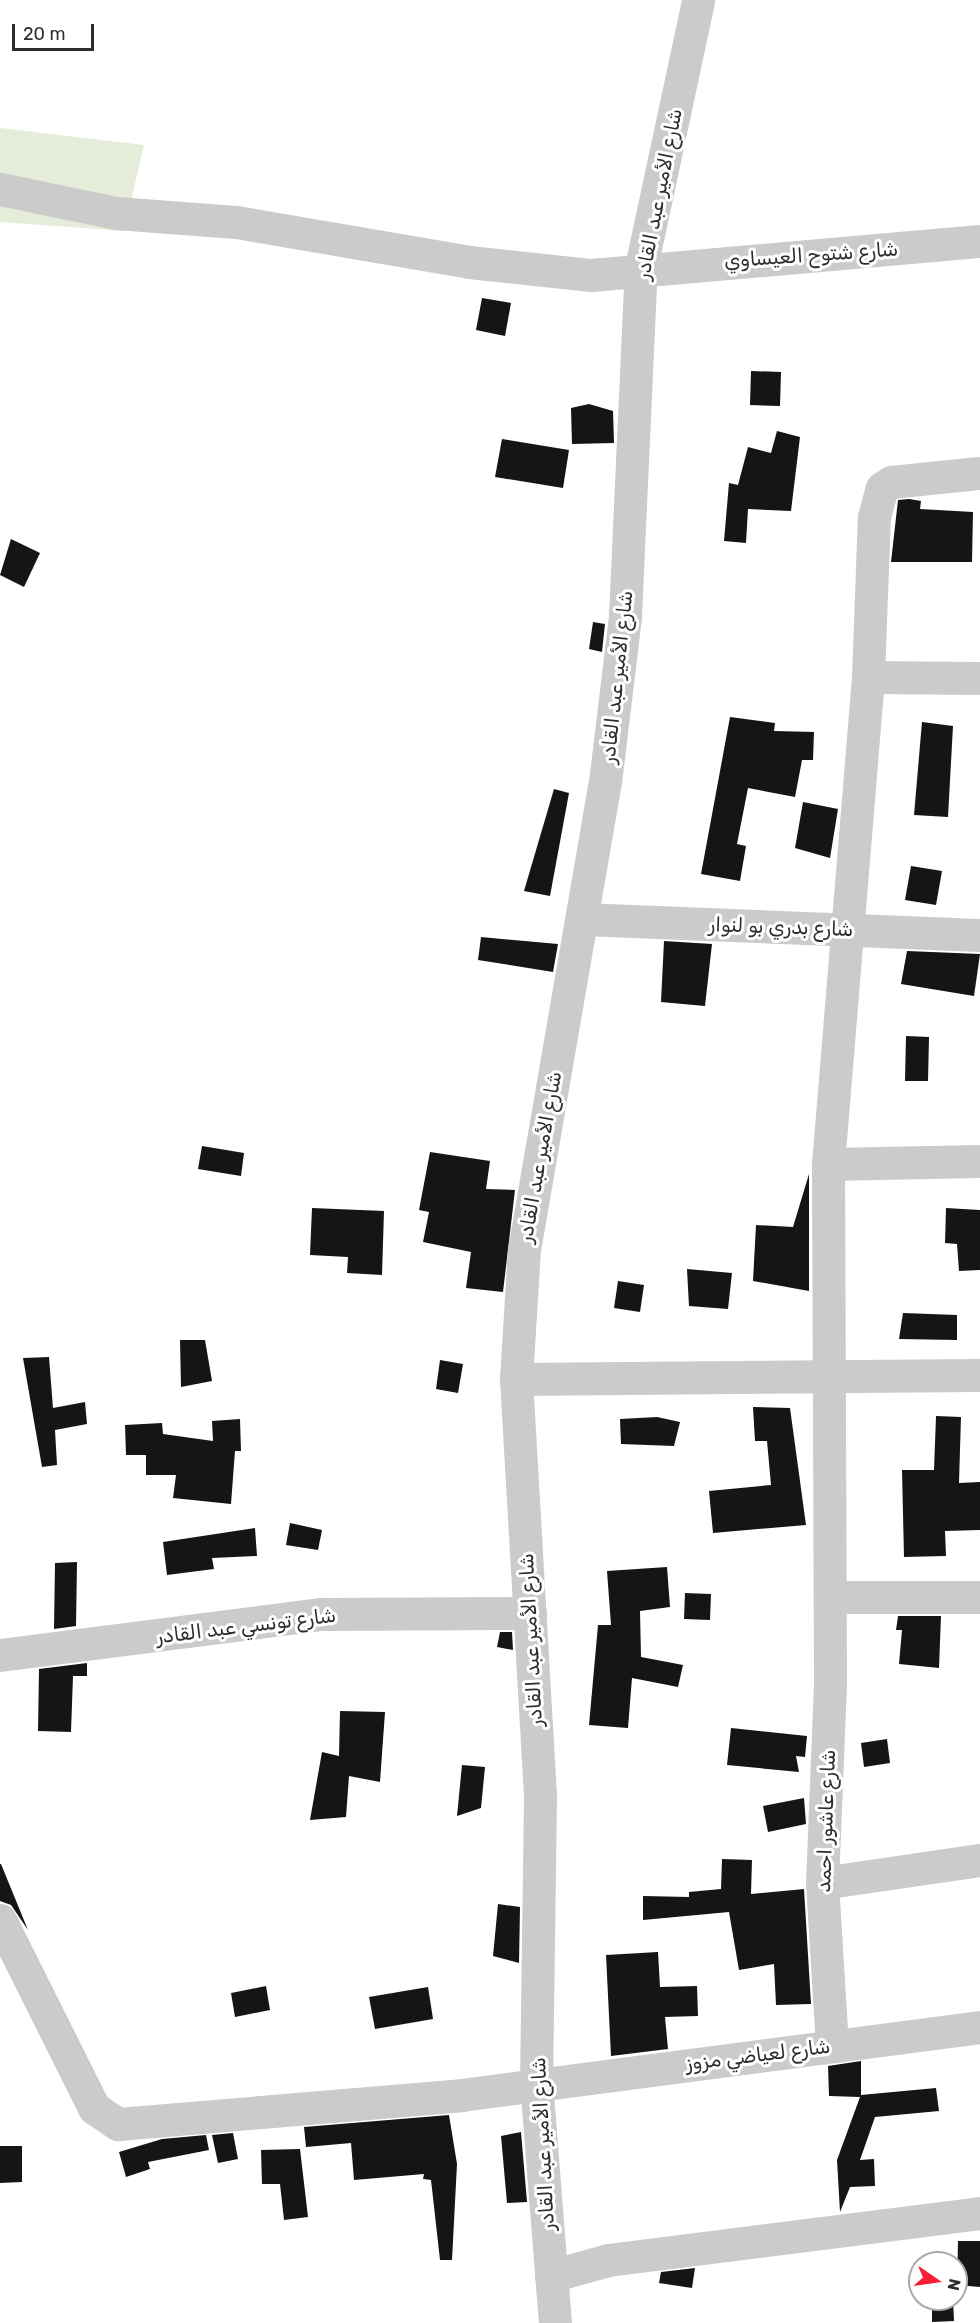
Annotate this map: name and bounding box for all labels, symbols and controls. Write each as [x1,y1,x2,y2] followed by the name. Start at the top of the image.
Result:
[15,12,98,50] scale bar
[23,23,65,45] text: 20 m
[631,107,687,281] street label: شارع الأمير عبد القادر
[723,237,899,273] street label: شارع شتوح العيساوي
[596,589,638,765] street label: شارع الأمير عبد القادر
[708,912,854,942] street label: شارع بدري بو لنوار
[513,1069,567,1245] street label: شارع الأمير عبد القادر
[514,1553,548,1727] street label: شارع الأمير عبد القادر
[155,1603,337,1649] street label: شارع تونسي عبد القادر
[812,1749,840,1893] street label: شارع عاشور احمد
[684,2034,832,2076] street label: شارع لعياضي مزوز
[526,2057,560,2231] street label: شارع الأمير عبد القادر
[908,2251,968,2311] north arrow
[944,2277,965,2292] text: N

